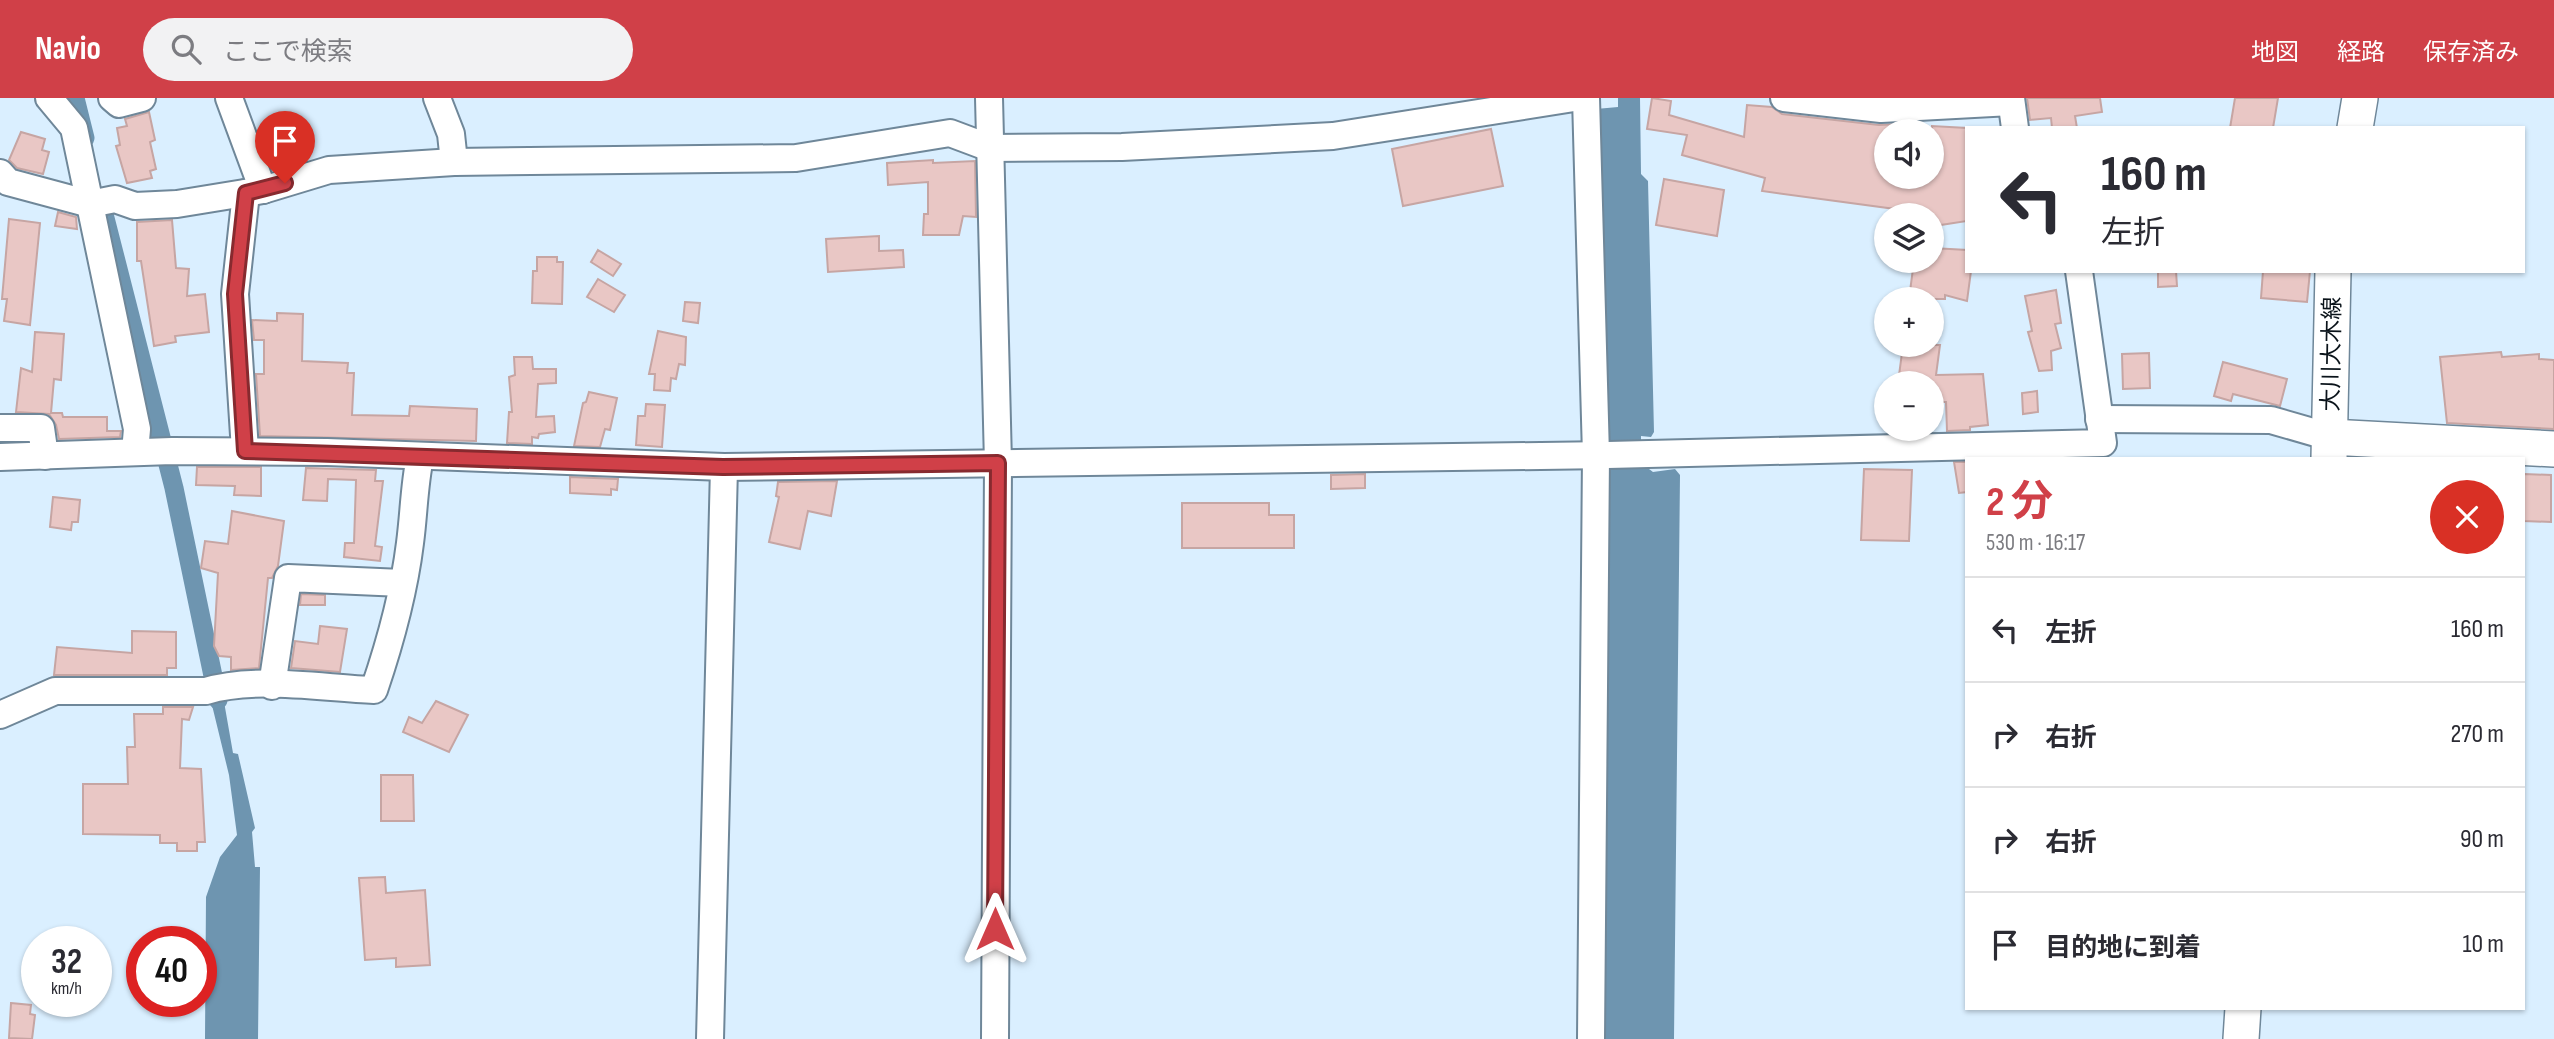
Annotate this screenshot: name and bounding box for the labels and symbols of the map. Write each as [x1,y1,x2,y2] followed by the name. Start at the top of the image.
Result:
[255,111,315,183] pin
[2317,296,2347,412] street label: 大川大木線
[958,892,1032,966] position arrow
[126,926,217,1017] speed limit sign: 40

